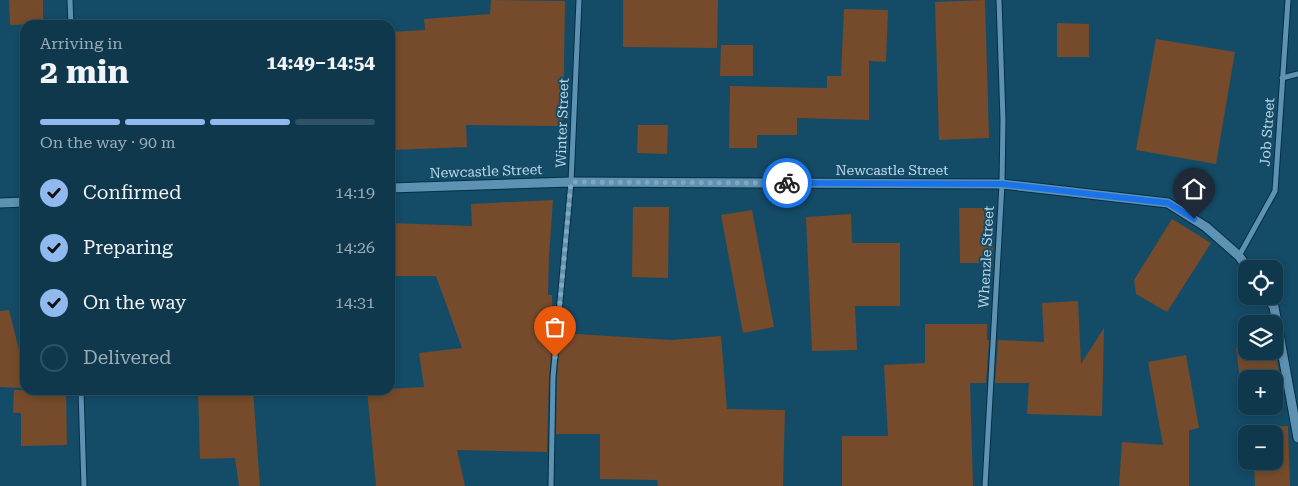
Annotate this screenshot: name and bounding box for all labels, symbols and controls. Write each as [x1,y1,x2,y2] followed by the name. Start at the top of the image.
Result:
[40,34,123,53] text: Arriving in
[266,51,375,74] text: 14:49–14:54
[40,53,129,91] text: 2 min
[552,78,572,168] street label: Winter Street
[1257,97,1277,167] street label: Job Street
[40,133,176,152] text: On the way · 90 m
[762,158,812,208] courier
[429,161,543,181] street label: Newcastle Street
[836,162,948,178] street label: Newcastle Street
[1173,168,1215,219] pin
[773,169,801,197] icon: bike
[1180,175,1208,203] icon: home
[40,179,68,207] icon: check
[83,181,181,204] text: Confirmed
[335,183,375,202] text: 14:19
[975,205,997,309] street label: Whenzle Street
[40,234,68,262] icon: check
[83,236,173,259] text: Preparing
[335,238,375,257] text: 14:26
[1238,260,1283,470] map controls
[1238,260,1283,305] button: locate
[40,289,68,317] icon: check
[83,291,186,314] text: On the way
[335,293,375,312] text: 14:31
[534,306,576,357] pin
[541,313,569,341] icon: bag
[1238,315,1283,360] button: layers
[83,346,171,369] text: Delivered
[1238,370,1283,415] button: +
[1238,425,1283,470] button: −

